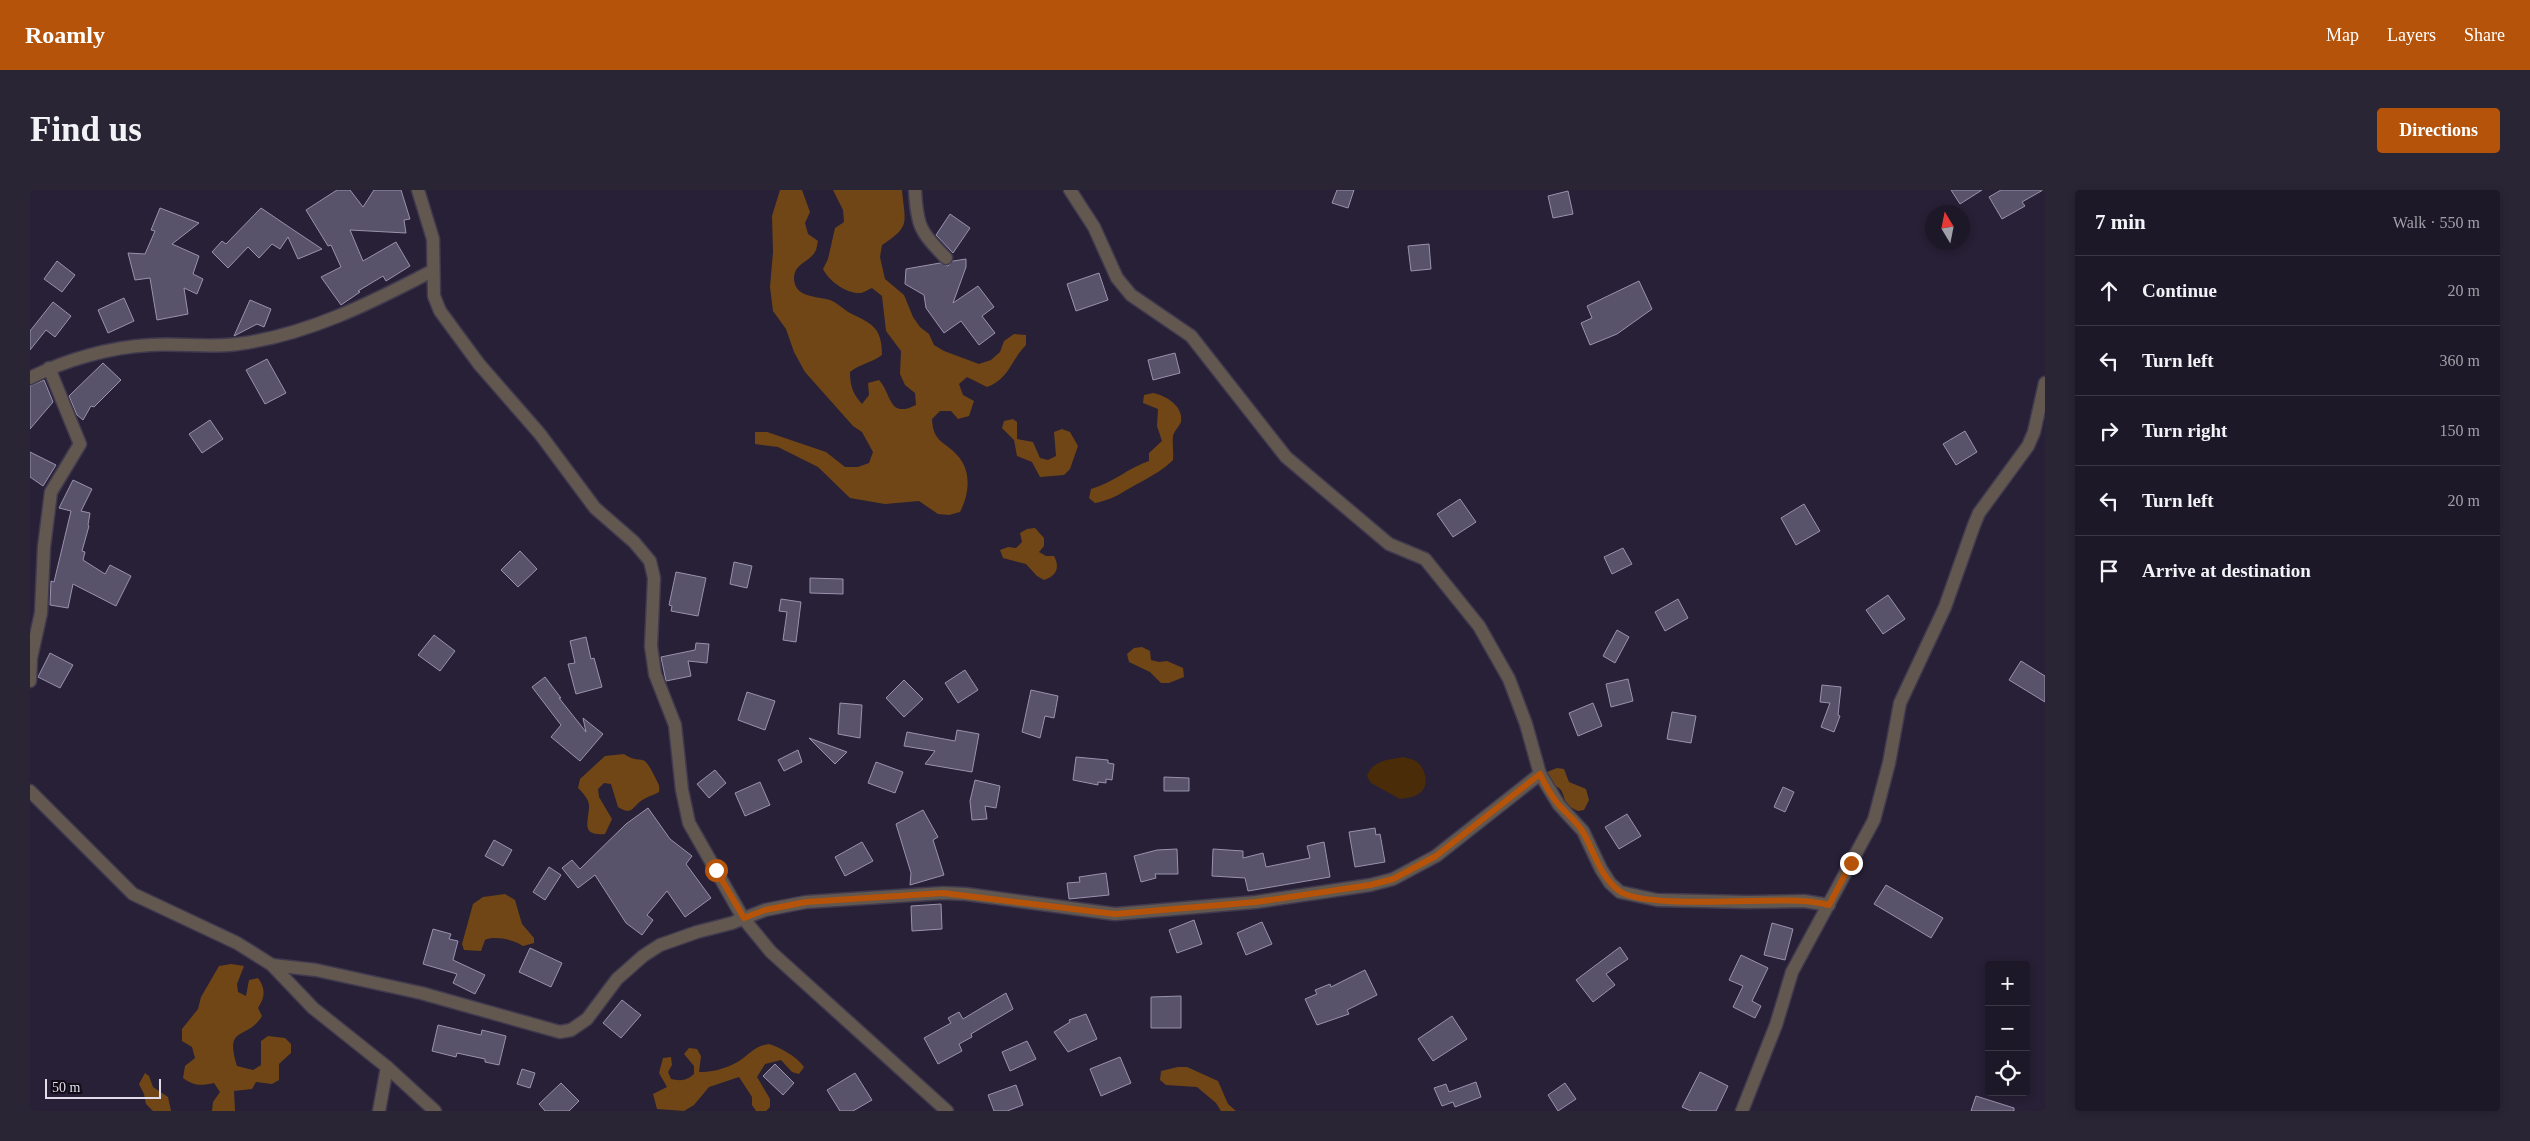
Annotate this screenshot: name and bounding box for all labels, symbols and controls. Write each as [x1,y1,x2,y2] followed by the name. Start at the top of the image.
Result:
[25,22,105,48] text: Roamly
[2326,25,2359,45] text: Map
[2387,25,2436,45] text: Layers
[2464,25,2505,45] text: Share
[2377,108,2500,153] button: Directions
[30,110,142,149] text: Find us
[1925,205,1970,250] north arrow
[2095,210,2146,234] text: 7 min
[2393,214,2480,231] text: Walk · 550 m
[2095,277,2123,305] icon: ahead
[2142,280,2217,301] text: Continue
[2448,282,2480,299] text: 20 m
[2095,347,2123,375] icon: left
[2142,350,2214,371] text: Turn left
[2440,352,2480,369] text: 360 m
[2095,417,2123,445] icon: right
[2142,420,2227,441] text: Turn right
[2440,422,2480,439] text: 150 m
[2095,487,2123,515] icon: left
[2142,490,2214,511] text: Turn left
[2448,492,2480,509] text: 20 m
[2095,557,2123,585] icon: arrive
[2142,560,2311,581] text: Arrive at destination
[1840,852,1863,875] route end
[705,859,728,882] route start
[1985,961,2030,1096] map controls
[1985,961,2030,1006] button: +
[1985,1006,2030,1051] button: −
[1985,1051,2030,1096] button: locate
[45,1076,161,1099] scale bar
[52,1080,80,1095] text: 50 m

